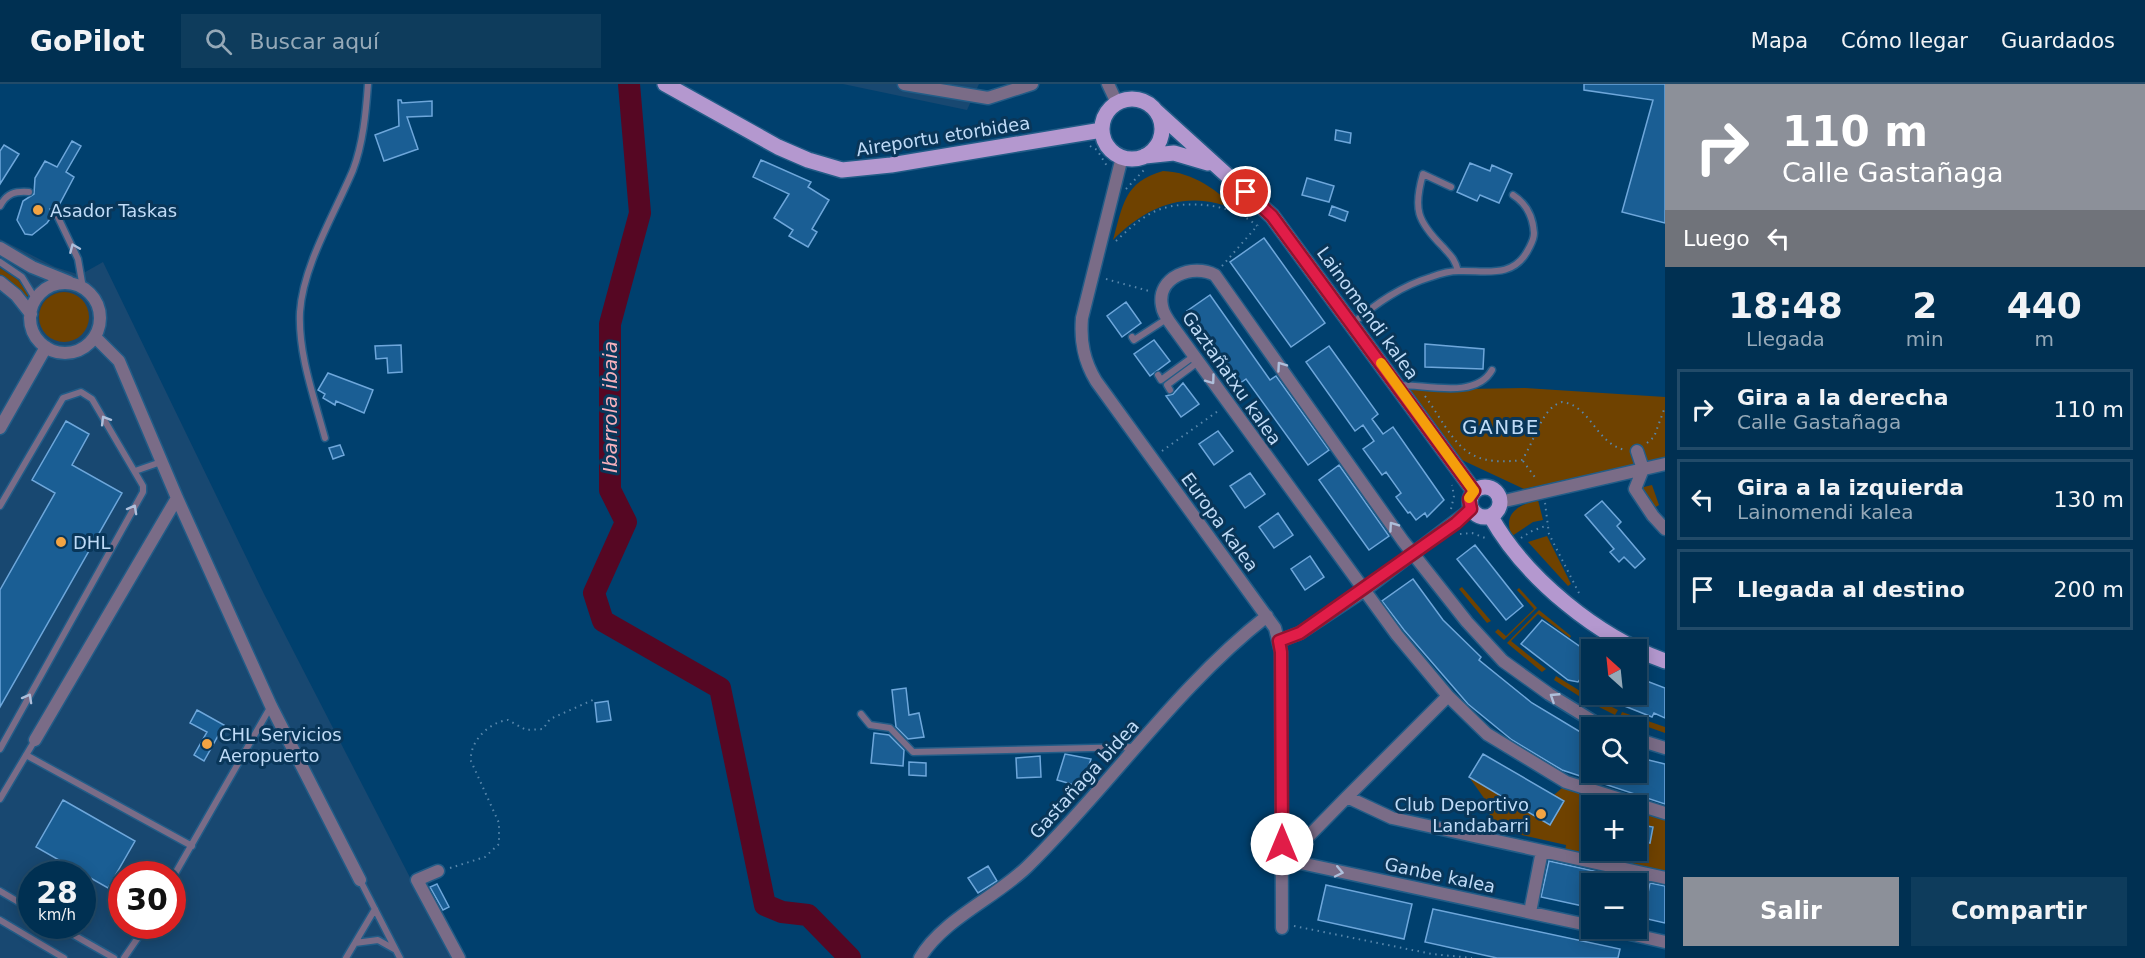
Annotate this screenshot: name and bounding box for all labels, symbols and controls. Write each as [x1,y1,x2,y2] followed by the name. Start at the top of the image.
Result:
[181,14,601,68] search box
[30,25,145,58] text: GoPilot
[202,25,235,58] icon: search
[250,29,379,54] text: Buscar aquí
[1751,29,1808,53] text: Mapa
[1841,29,1968,53] text: Cómo llegar
[2001,29,2115,53] text: Guardados
[1782,107,1928,156] text: 110 m
[1683,108,1761,186] icon: right
[854,112,1032,160] street label: Aireportu etorbidea
[1782,157,2004,188] text: Calle Gastañaga
[1220,166,1271,217] pin
[1229,175,1262,208] icon: arrive
[50,200,177,221] place label: Asador Taskas
[31,203,45,217] marker: Asador Taskas
[1762,222,1795,255] icon: left
[1683,226,1750,251] text: Luego
[1313,243,1423,383] street label: Lainomendi kalea
[69,244,81,255] one-way arrow
[1728,285,1843,326] text: 18:48
[1912,285,1937,326] text: 2
[2007,285,2082,326] text: 440
[1178,307,1286,449] street label: Gaztañatxu kalea
[1746,327,1825,351] text: Llegada
[1906,327,1944,351] text: min
[2035,327,2054,351] text: m
[598,341,622,473] water label: Ibarrola ibaia
[1277,362,1288,373] one-way arrow
[1204,374,1215,385] one-way arrow
[1737,385,1949,410] text: Gira a la derecha
[1686,393,1719,426] icon: right
[2054,397,2124,422] text: 110 m
[1737,410,1901,434] text: Calle Gastañaga
[1462,415,1540,439] district label: GANBE
[101,416,113,427] one-way arrow
[1177,468,1263,576] street label: Europa kalea
[1737,475,1964,500] text: Gira a la izquierda
[1686,483,1719,516] icon: left
[2054,487,2124,512] text: 130 m
[1737,500,1914,524] text: Lainomendi kalea
[126,505,137,516] one-way arrow
[1389,522,1400,533] one-way arrow
[73,532,110,553] place label: DHL
[54,535,68,549] marker: DHL
[1686,573,1719,606] icon: arrive
[1737,577,1965,602] text: Llegada al destino
[2054,577,2124,602] text: 200 m
[1581,639,1647,705] north arrow
[1581,639,1647,939] map controls
[1550,693,1561,704] one-way arrow
[21,694,32,704] one-way arrow
[1025,715,1143,843] street label: Gastañaga bidea
[1581,717,1647,783] button: search
[219,724,342,766] place label: CHL Servicios Aeropuerto
[200,737,214,751] marker: CHL Servicios Aeropuerto
[1394,794,1529,836] place label: Club Deportivo Landabarri
[1581,795,1647,861] button: +
[1534,807,1548,821] marker: Club Deportivo Landabarri
[1250,812,1314,876] position arrow
[1383,853,1497,897] street label: Ganbe kalea
[108,861,186,939] speed limit sign: 30
[1334,864,1344,877] one-way arrow
[1581,873,1647,939] button: −
[36,875,78,910] text: 28
[1683,877,1899,946] button: Salir
[1911,877,2127,946] button: Compartir
[38,906,76,924] text: km/h

